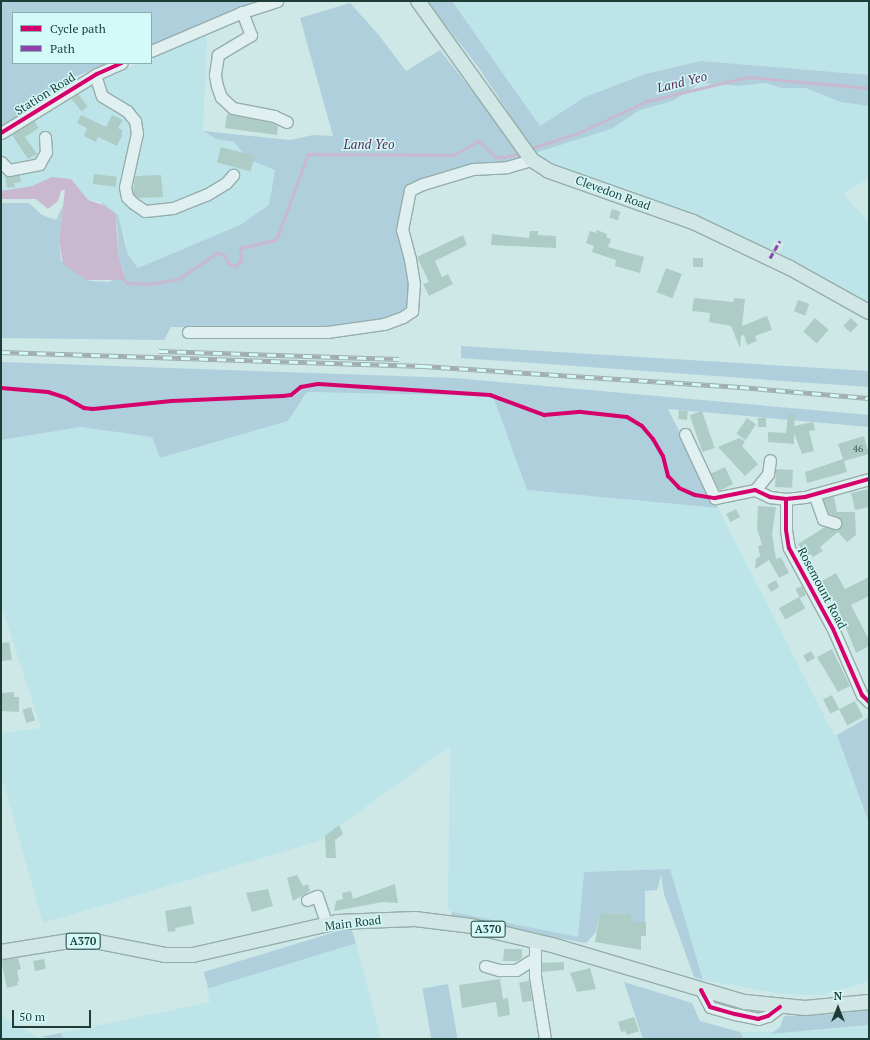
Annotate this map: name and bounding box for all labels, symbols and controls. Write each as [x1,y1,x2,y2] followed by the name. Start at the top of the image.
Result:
[12,12,152,64] legend
[50,21,106,36] text: Cycle path
[50,41,75,56] text: Path
[655,68,709,96] water label: Land Yeo
[12,70,78,118] street label: Station Road
[343,136,395,152] water label: Land Yeo
[573,173,653,213] street label: Clevedon Road
[853,443,863,455] house number: 46
[794,545,850,631] street label: Rosemount Road
[324,912,382,934] street label: Main Road
[470,920,506,938] road number: A370
[65,932,101,950] road number: A370
[818,988,858,1028] north arrow
[834,989,842,1003] text: N
[14,1002,93,1028] scale bar
[19,1009,45,1024] text: 50 m

